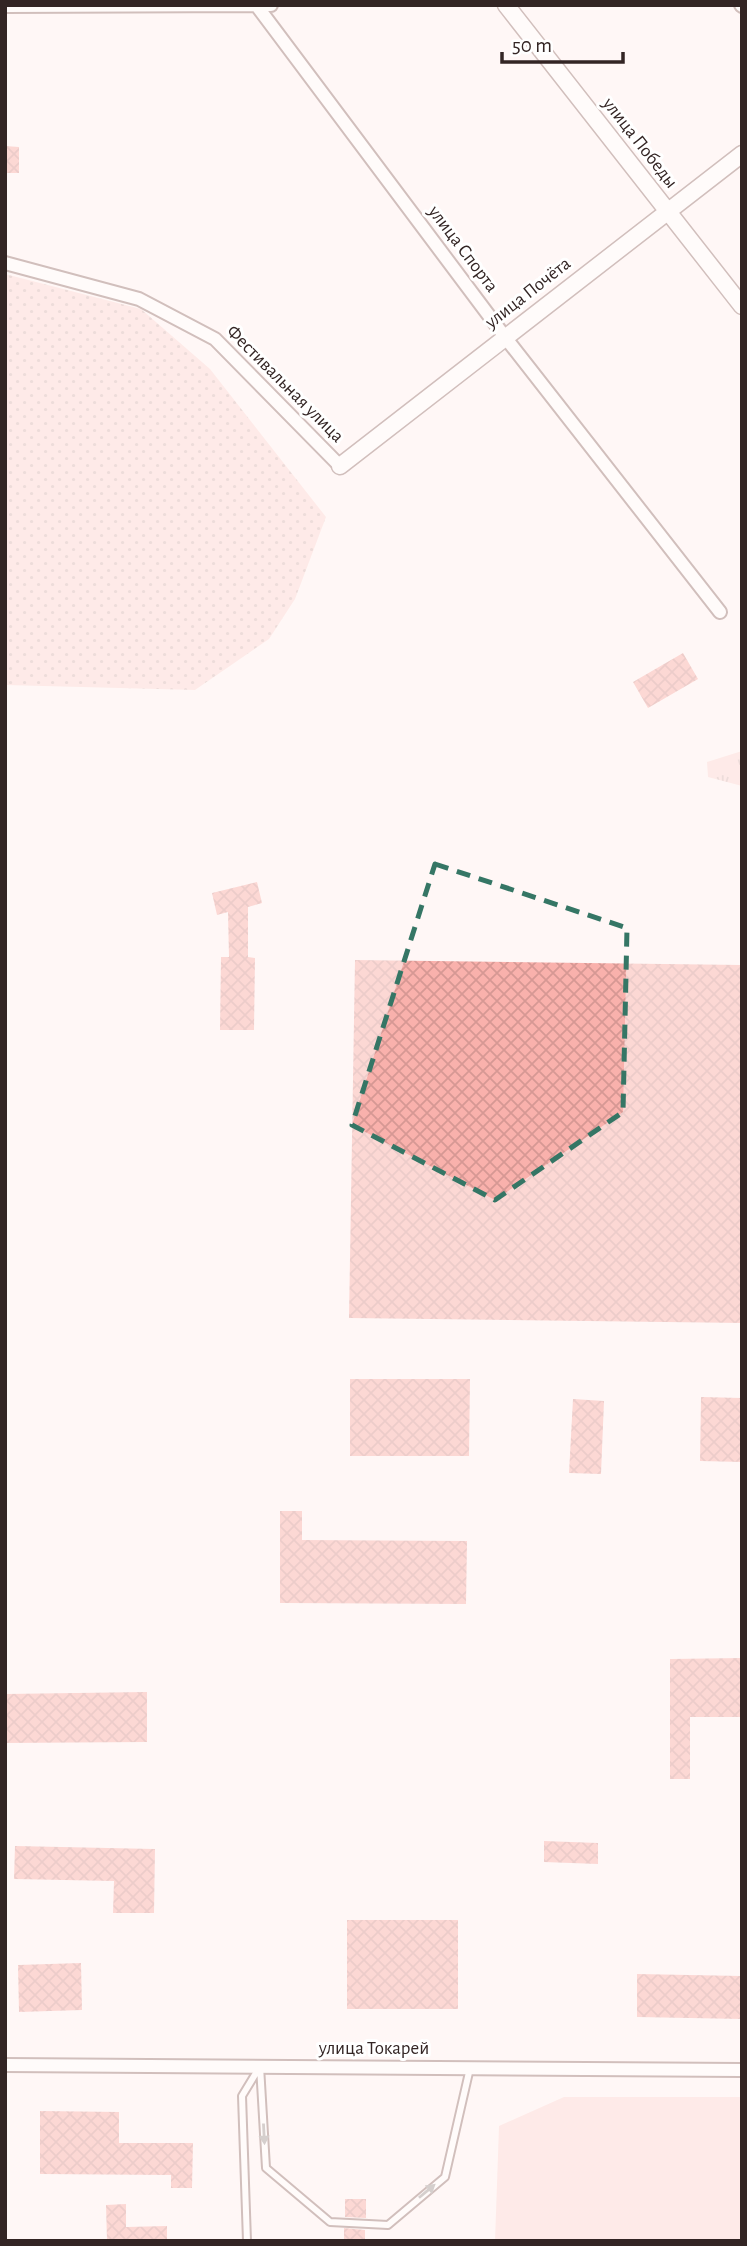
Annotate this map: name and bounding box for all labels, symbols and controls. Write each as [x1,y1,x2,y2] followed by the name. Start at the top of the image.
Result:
[502,21,623,65] scale bar
[512,35,552,56] text: 50 m
[598,93,681,192] street label: улица Победы
[424,201,502,296] street label: улица Спорта
[481,254,575,333] street label: улица Почёта
[223,322,348,447] street label: Фестивальная улица
[318,2039,429,2058] street label: улица Токарей
[259,2124,270,2146] one-way arrow
[419,2184,436,2199] one-way arrow

